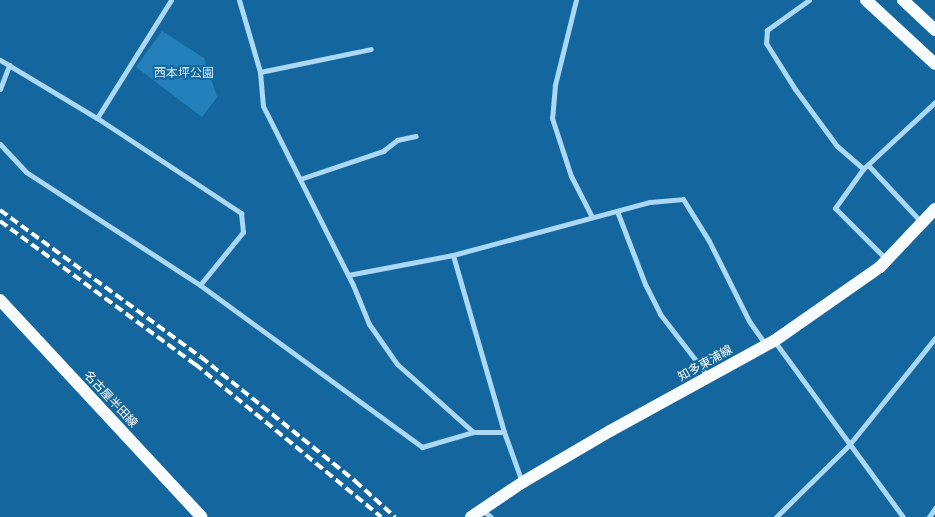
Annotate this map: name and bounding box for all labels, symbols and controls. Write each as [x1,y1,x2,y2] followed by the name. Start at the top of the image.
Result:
[154,66,214,80] park label: 西本坪公園
[675,342,735,384] street label: 知多東浦線
[81,368,141,430] street label: 名古屋半田線

